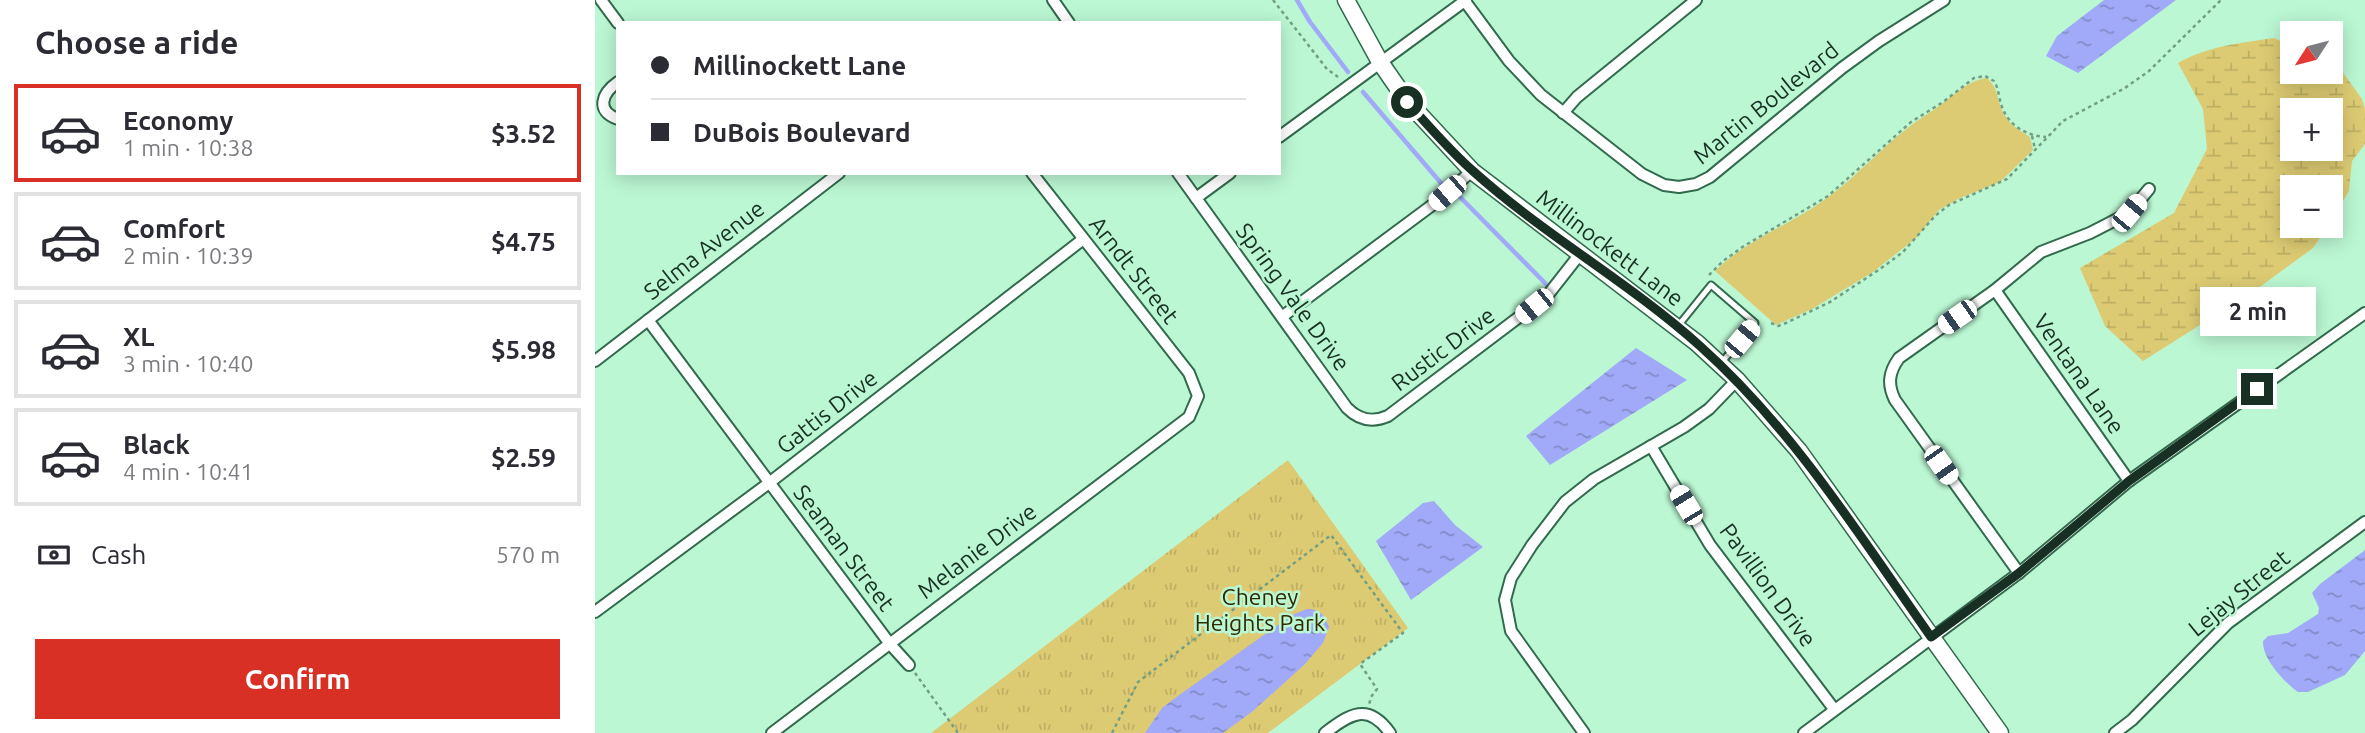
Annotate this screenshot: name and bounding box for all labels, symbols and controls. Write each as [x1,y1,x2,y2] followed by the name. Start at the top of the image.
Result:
[2280,21,2343,84] north arrow
[2280,21,2343,238] map controls
[35,24,238,60] text: Choose a ride
[1688,37,1843,169] street label: Martin Boulevard
[693,51,906,80] text: Millinockett Lane
[1391,86,1423,118] route start
[2280,98,2343,161] button: +
[39,102,102,165] icon: car
[123,106,233,135] text: Economy
[693,118,911,147] text: DuBois Boulevard
[491,119,556,148] text: $3.52
[123,135,254,160] text: 1 min · 10:38
[1425,171,1470,215] car
[2280,175,2343,238] button: −
[1532,184,1689,311] street label: Millinockett Lane
[2108,190,2151,236] car
[639,195,769,304] street label: Selma Avenue
[39,210,102,273] icon: car
[1085,211,1184,328] street label: Arndt Street
[123,214,226,243] text: Comfort
[1232,218,1355,375] street label: Spring Vale Drive
[491,227,556,256] text: $4.75
[123,243,254,268] text: 2 min · 10:39
[1512,285,1557,327] car
[2199,288,2315,336] callout: 2 min
[1934,296,1981,338] car
[2229,299,2287,324] text: 2 min
[1386,302,1499,395] street label: Rustic Drive
[2029,309,2130,438] street label: Ventana Lane
[1721,316,1764,362] car
[39,318,102,381] icon: car
[123,322,154,351] text: XL
[491,335,556,364] text: $5.98
[123,351,254,376] text: 3 min · 10:40
[772,365,882,459] street label: Gattis Drive
[2241,373,2273,405] route end
[39,426,102,489] icon: car
[123,430,190,459] text: Black
[1921,442,1962,488] car
[491,443,556,472] text: $2.59
[123,459,254,484] text: 4 min · 10:41
[789,480,900,615] street label: Seaman Street
[1667,482,1706,528] car
[913,498,1041,603] street label: Melanie Drive
[1715,518,1821,651] street label: Pavillion Drive
[35,536,73,574] icon: cash
[91,540,146,569] text: Cash
[496,542,560,567] text: 570 m
[2183,544,2294,641] street label: Lejay Street
[1195,584,1326,635] park label: Cheney Heights Park
[35,639,560,719] button: Confirm

